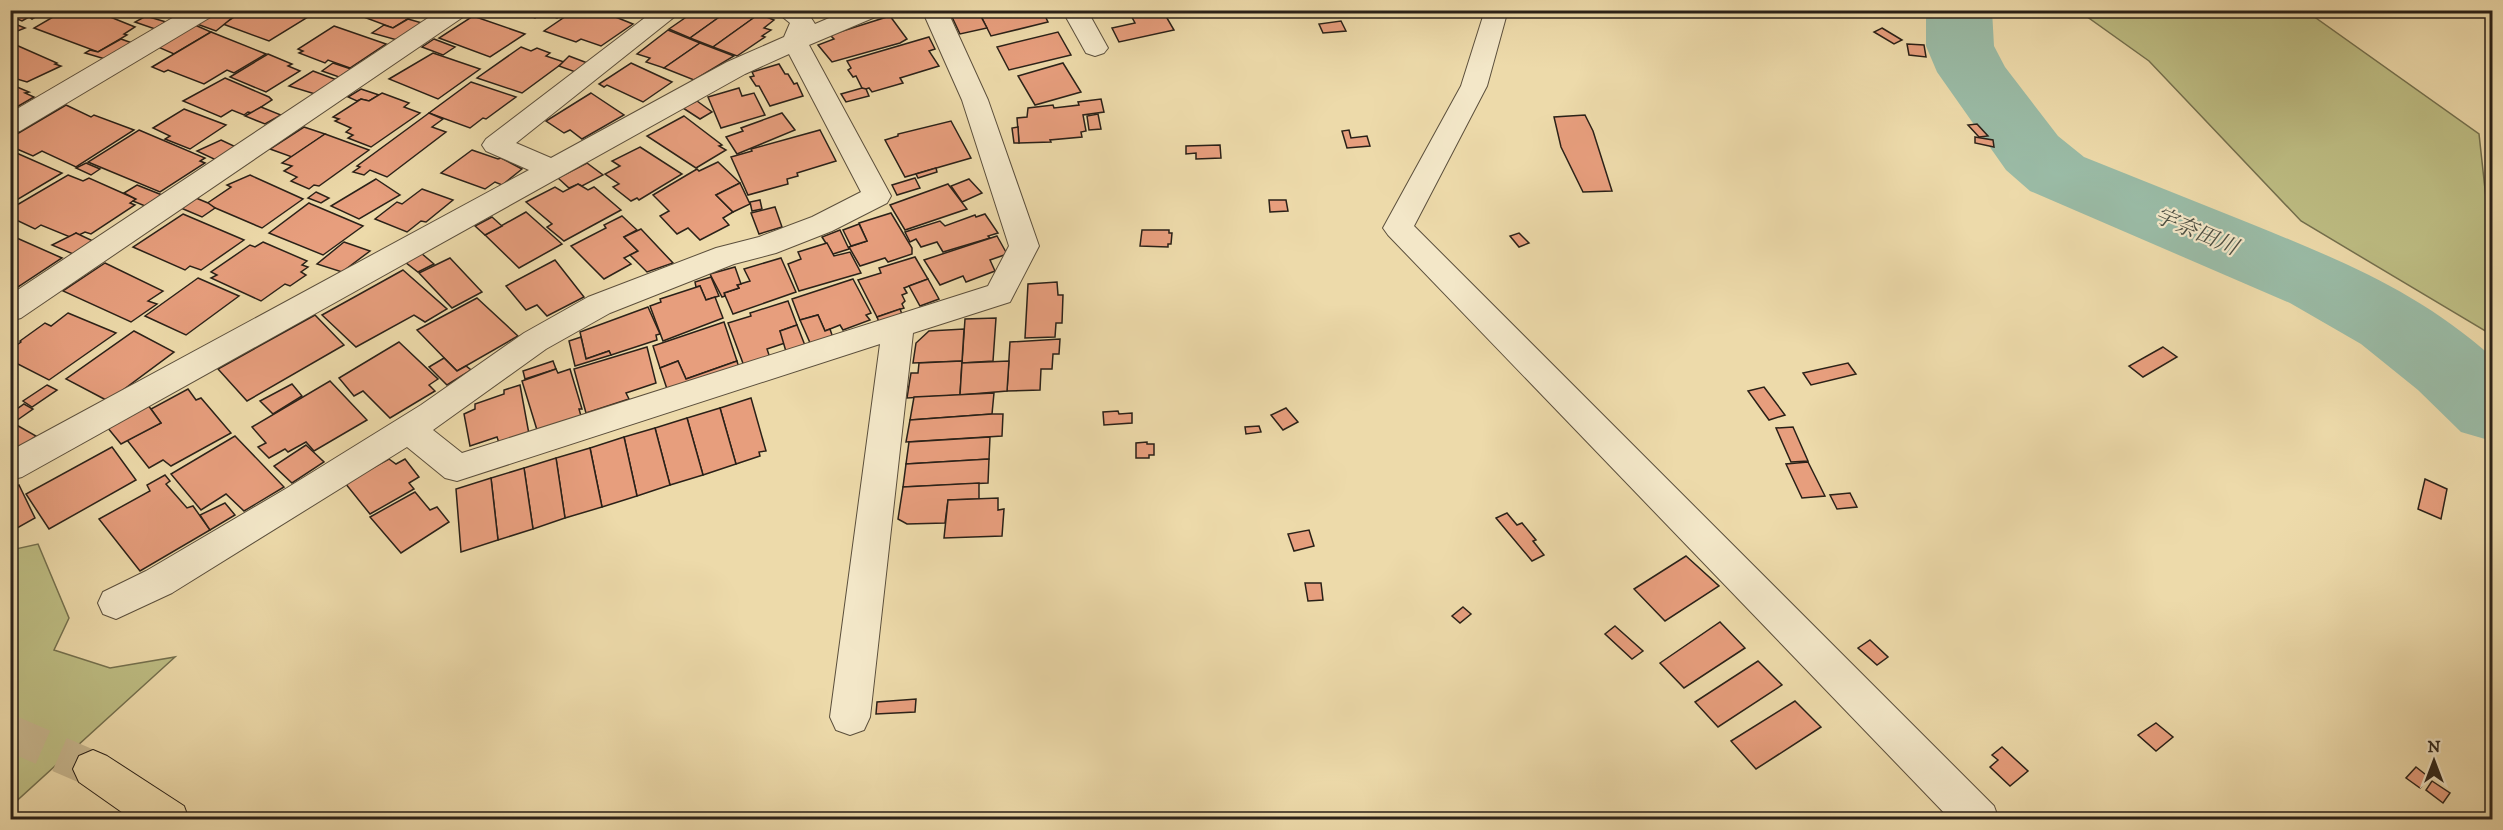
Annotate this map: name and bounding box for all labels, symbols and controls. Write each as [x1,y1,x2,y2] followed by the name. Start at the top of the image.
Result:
[2150,202,2244,262] water label: 宇奈田川
[2404,731,2464,791] north arrow
[2427,737,2441,757] text: N

